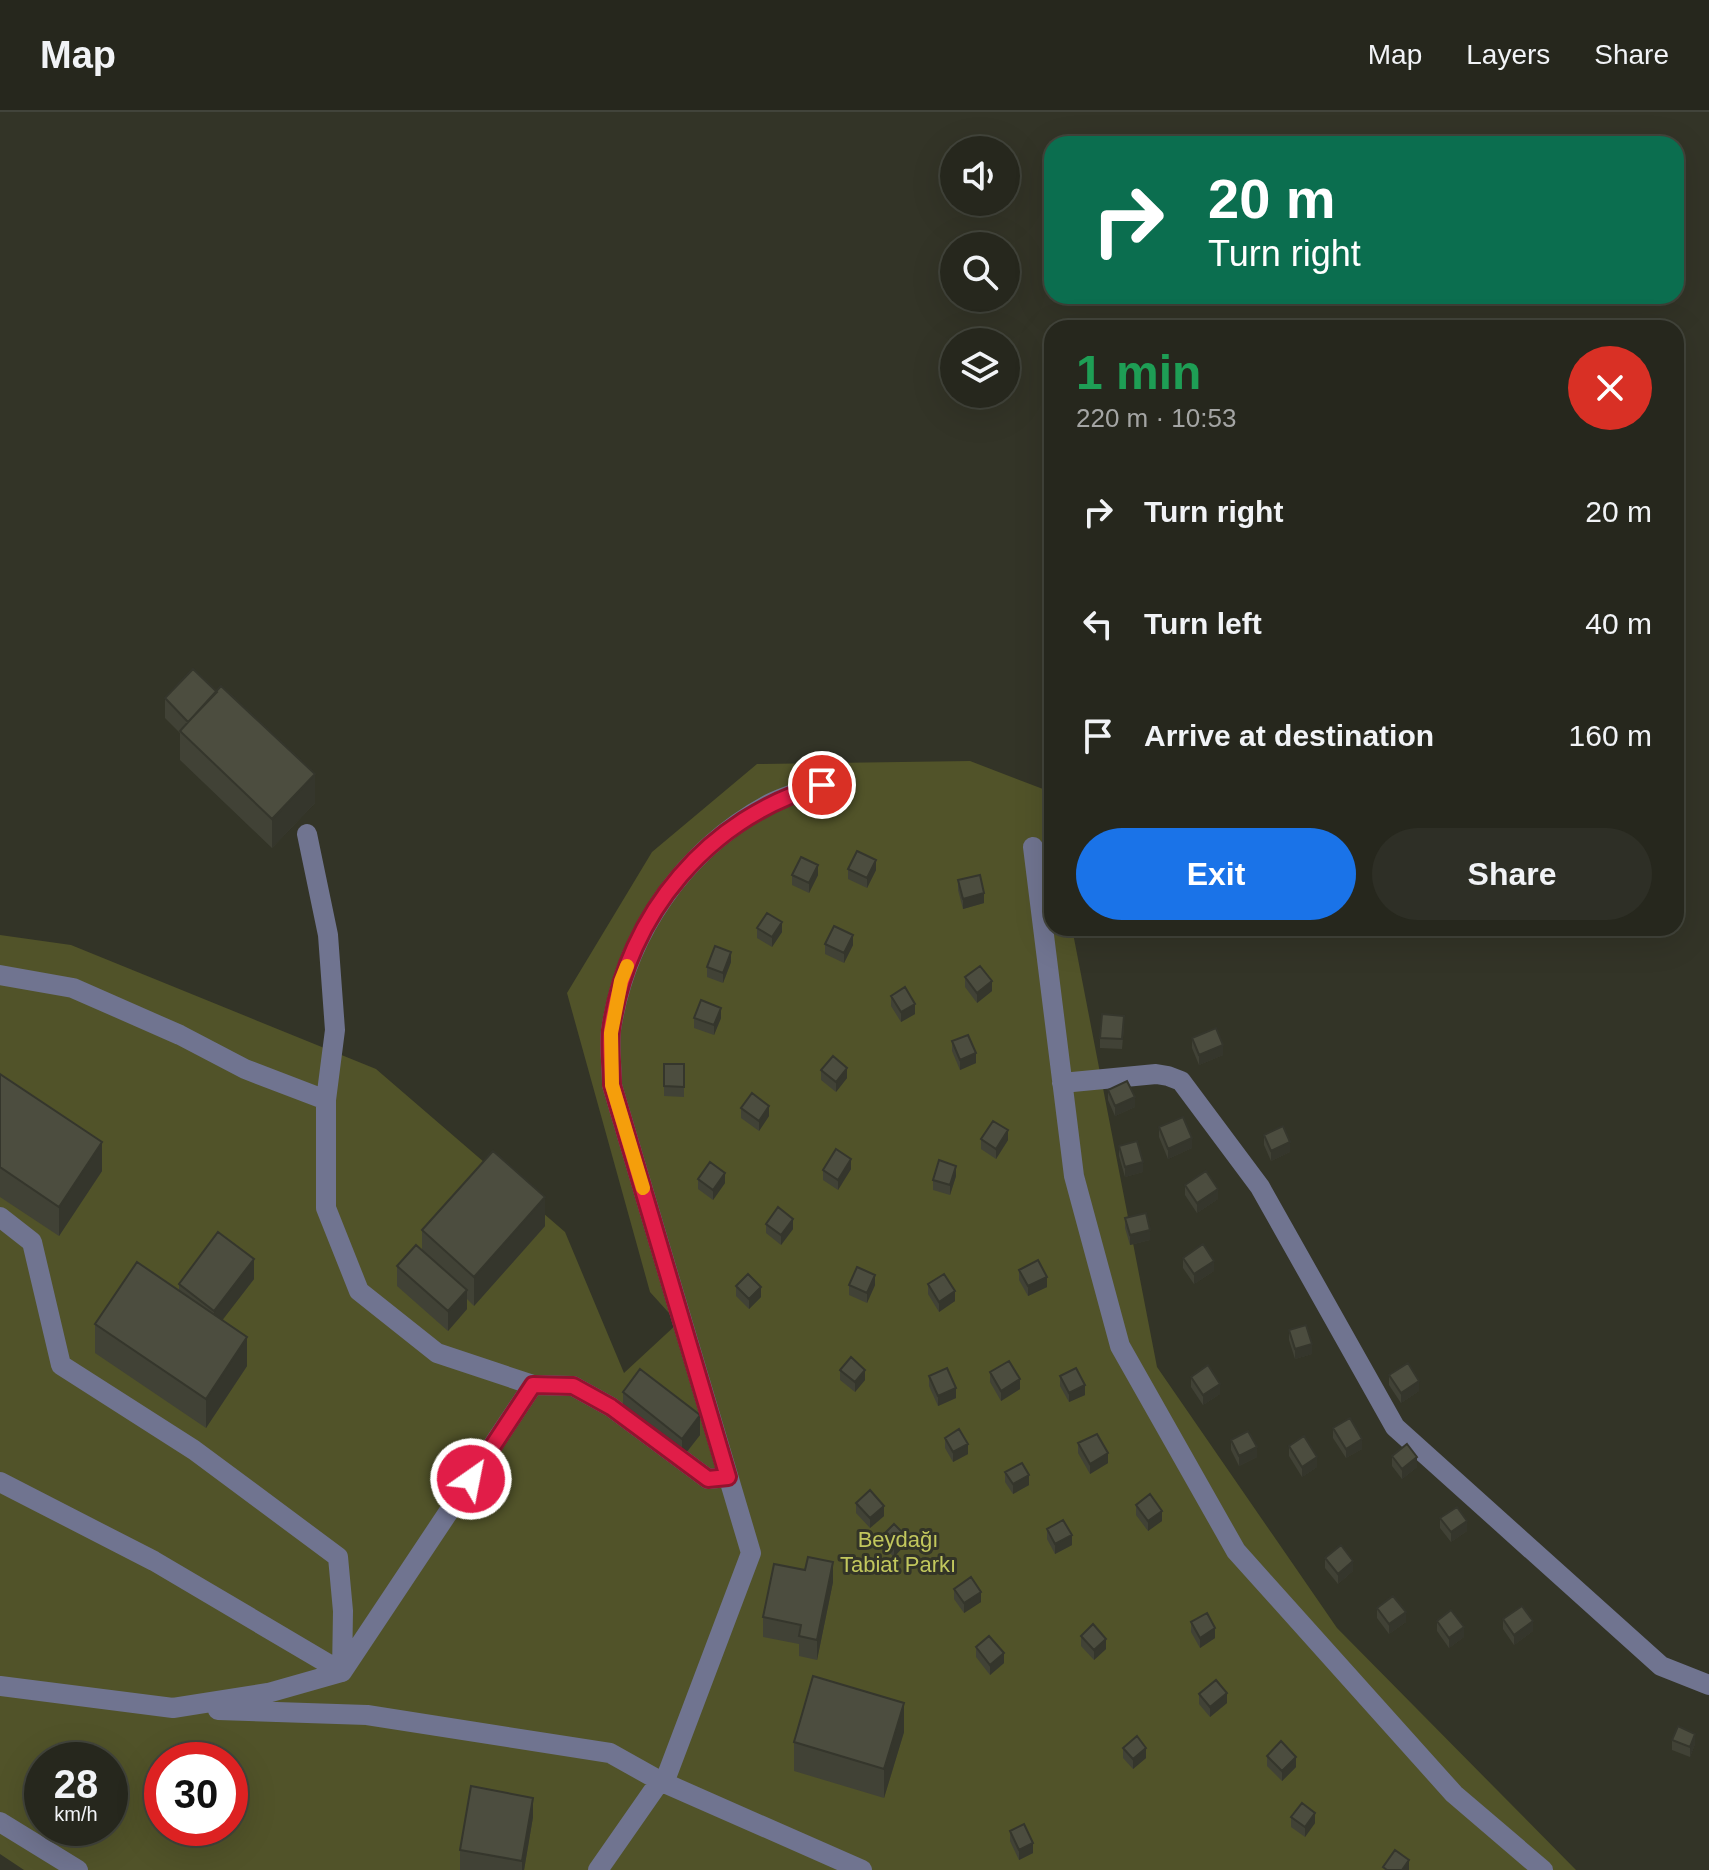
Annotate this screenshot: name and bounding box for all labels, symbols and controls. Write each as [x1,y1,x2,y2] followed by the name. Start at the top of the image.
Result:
[40,34,116,76] text: Map
[1368,39,1422,70] text: Map
[1466,39,1550,70] text: Layers
[1594,39,1669,70] text: Share
[940,136,1020,408] map controls
[940,136,1020,216] button: sound
[1208,167,1336,230] text: 20 m
[1076,168,1180,272] icon: right
[940,232,1020,312] button: search
[1208,233,1361,274] text: Turn right
[940,328,1020,408] button: layers
[1076,346,1201,399] text: 1 min
[1568,346,1652,430] button: close
[1076,403,1236,433] text: 220 m · 10:53
[1076,490,1120,534] icon: right
[1144,495,1283,528] text: Turn right
[1585,495,1652,528] text: 20 m
[1076,602,1120,646] icon: left
[1144,607,1262,640] text: Turn left
[1585,607,1652,640] text: 40 m
[1076,714,1120,758] icon: arrive
[1144,719,1434,752] text: Arrive at destination
[1569,719,1652,752] text: 160 m
[788,751,856,819] pin
[800,763,844,807] icon: arrive
[1076,828,1356,920] button: Exit
[1372,828,1652,920] button: Share
[429,1437,513,1521] position arrow
[840,1527,956,1577] park label: Beydağı Tabiat Parkı
[144,1742,248,1846] speed limit sign: 30
[54,1762,98,1806] text: 28
[54,1803,98,1825] text: km/h

